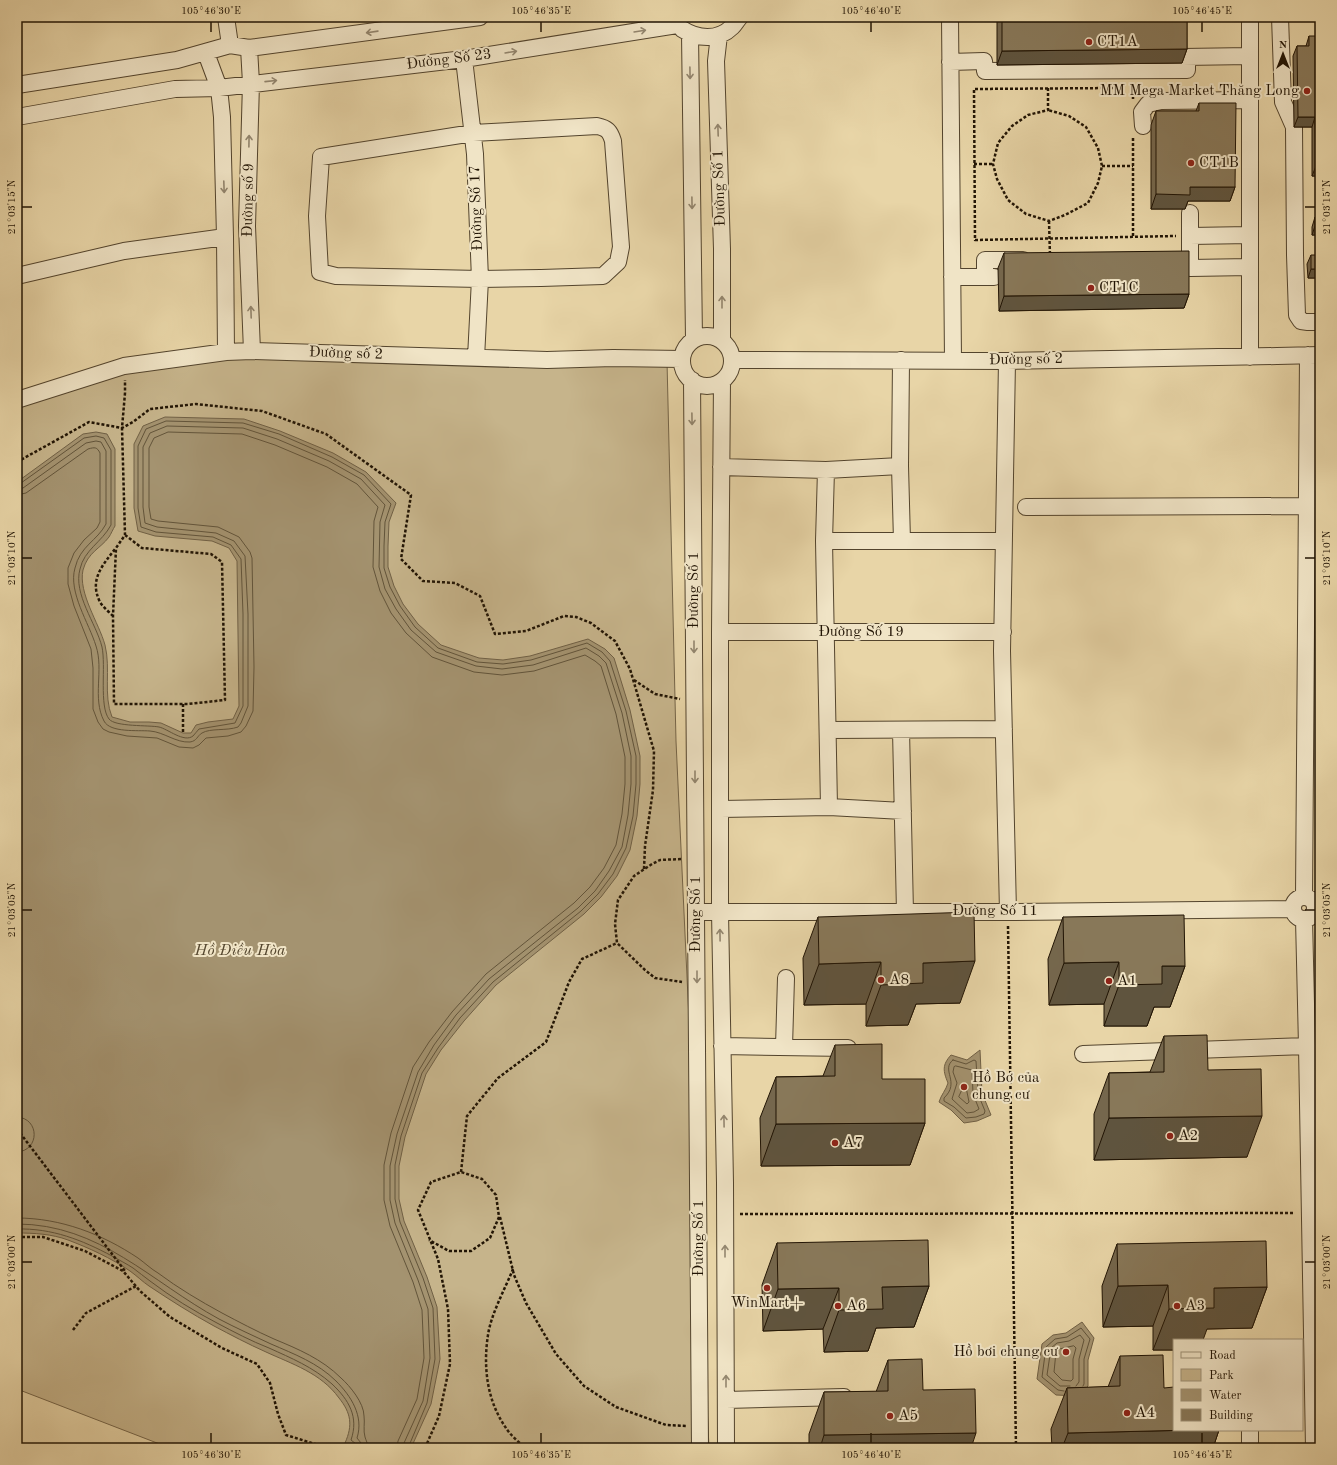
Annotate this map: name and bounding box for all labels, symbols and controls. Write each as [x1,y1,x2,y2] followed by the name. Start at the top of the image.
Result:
[181,6,241,16] text: 105°46'30"E
[511,6,571,16] text: 105°46'35"E
[841,6,901,16] text: 105°46'40"E
[1172,6,1232,16] text: 105°46'45"E
[633,27,646,35] one-way arrow
[366,28,379,36] one-way arrow
[1263,34,1303,74] north arrow
[1097,35,1138,50] place label: CT1A
[1084,37,1094,47] marker: CT1A
[1279,40,1288,51] text: N
[405,46,492,73] street label: Đường Số 23
[504,48,517,56] one-way arrow
[686,66,694,79] one-way arrow
[264,77,277,85] one-way arrow
[1100,84,1299,99] place label: MM Mega Market Thăng Long
[1302,86,1312,96] marker: MM Mega Market Thăng Long
[715,124,722,137] one-way arrow
[245,135,253,148] one-way arrow
[710,149,729,227] street label: Đường Số 1
[1199,156,1239,171] place label: CT1B
[1186,158,1196,168] marker: CT1B
[240,163,257,237] street label: Đường số 9
[467,165,486,251] street label: Đường Số 17
[7,179,17,234] text: 21°03'15"N
[1322,179,1332,234] text: 21°03'15"N
[220,180,228,193] one-way arrow
[688,196,696,209] one-way arrow
[1099,281,1139,296] place label: CT1C
[1086,283,1096,293] marker: CT1C
[718,296,726,309] one-way arrow
[247,306,255,319] one-way arrow
[309,344,383,363] street label: Đường số 2
[989,351,1063,368] street label: Đường số 2
[689,412,696,425] one-way arrow
[7,530,17,585] text: 21°03'10"N
[1322,530,1332,585] text: 21°03'10"N
[686,551,702,629] street label: Đường Số 1
[818,624,904,640] street label: Đường Số 19
[690,640,698,653] one-way arrow
[691,770,699,783] one-way arrow
[688,875,704,953] street label: Đường Số 1
[7,882,17,937] text: 21°03'05"N
[1322,882,1332,937] text: 21°03'05"N
[952,903,1038,919] street label: Đường Số 11
[717,929,724,942] one-way arrow
[194,942,286,959] water label: Hồ Điều Hòa
[693,970,701,983] one-way arrow
[889,973,909,988] place label: A8
[1117,974,1137,989] place label: A1
[876,975,886,985] marker: A8
[1104,976,1114,986] marker: A1
[972,1069,1040,1103] place label: Hồ Bơ của chung cư
[959,1082,969,1092] marker: Hồ Bơ của chung cư
[720,1115,728,1128] one-way arrow
[1178,1129,1198,1144] place label: A2
[1165,1131,1175,1141] marker: A2
[843,1136,863,1151] place label: A7
[830,1138,840,1148] marker: A7
[691,1199,707,1277] street label: Đường Số 1
[7,1234,17,1289] text: 21°03'00"N
[1322,1234,1332,1289] text: 21°03'00"N
[721,1245,729,1258] one-way arrow
[762,1283,772,1293] marker: WinMart+
[731,1296,804,1311] place label: WinMart+
[846,1299,866,1314] place label: A6
[1185,1299,1205,1314] place label: A3
[833,1301,843,1311] marker: A6
[1172,1301,1182,1311] marker: A3
[1173,1339,1303,1431] legend
[954,1343,1059,1360] place label: Hồ bơi chung cư
[1061,1347,1071,1357] marker: Hồ bơi chung cư
[1209,1350,1236,1362] text: Road
[1209,1370,1234,1382] text: Park
[722,1375,730,1388] one-way arrow
[1209,1390,1242,1402] text: Water
[1135,1406,1155,1421] place label: A4
[1122,1408,1132,1418] marker: A4
[898,1409,918,1424] place label: A5
[1209,1410,1253,1422] text: Building
[885,1411,895,1421] marker: A5
[181,1450,241,1460] text: 105°46'30"E
[511,1450,571,1460] text: 105°46'35"E
[841,1450,901,1460] text: 105°46'40"E
[1172,1450,1232,1460] text: 105°46'45"E

